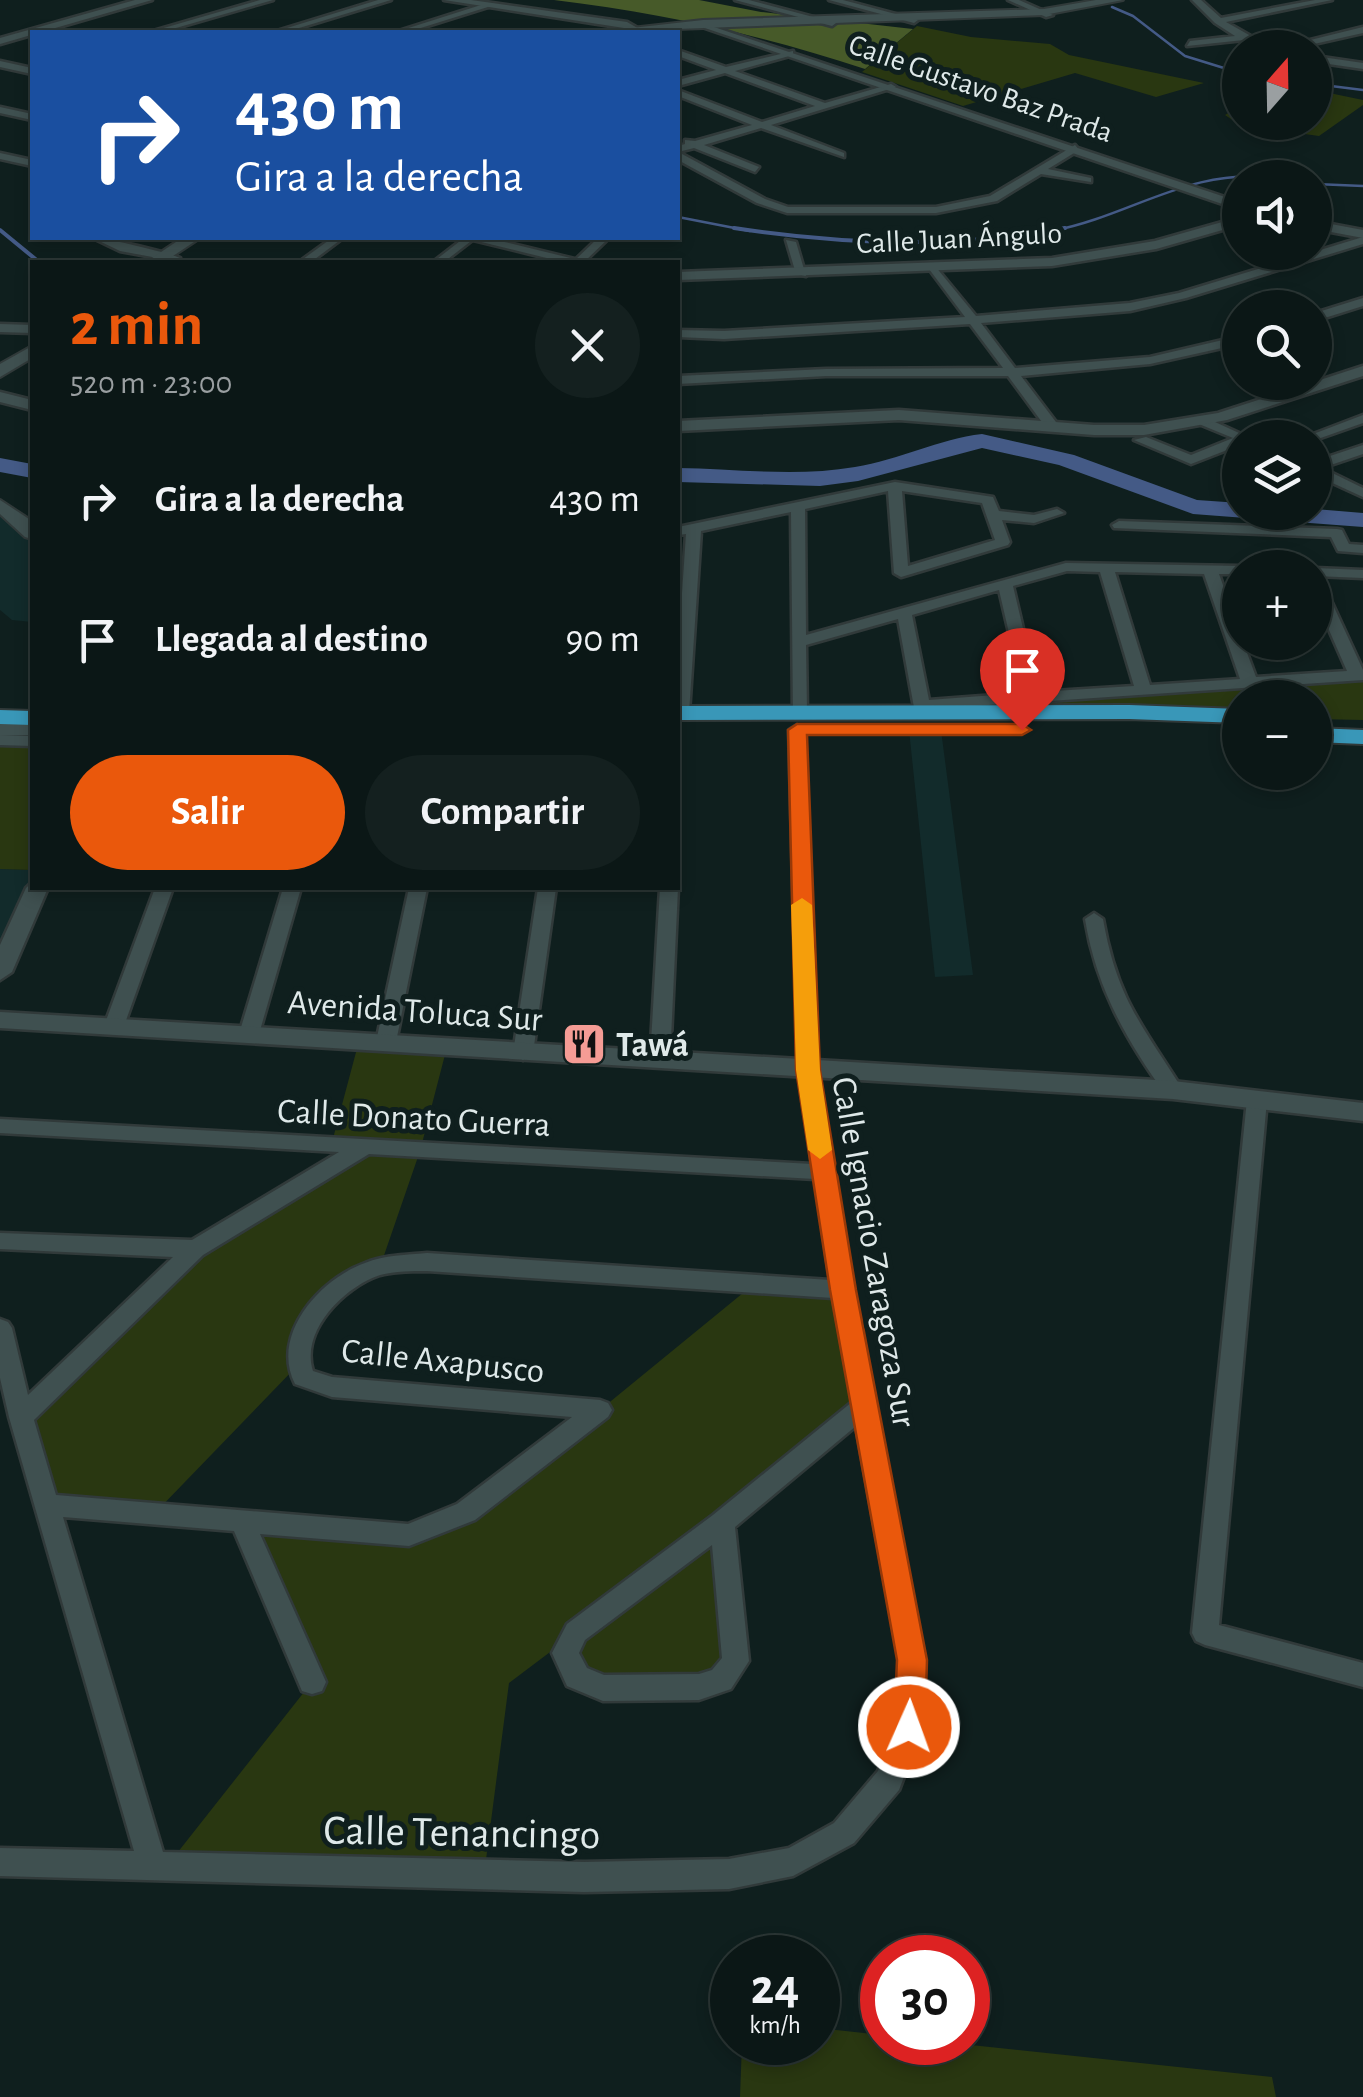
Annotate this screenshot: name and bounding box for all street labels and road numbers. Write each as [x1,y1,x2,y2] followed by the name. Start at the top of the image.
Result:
[845,30,1116,148] street label: Calle Gustavo Baz Prada
[855,217,1063,259] street label: Calle Juan Ángulo
[286,985,544,1038] street label: Avenida Toluca Sur
[825,1074,922,1431] street label: Calle Ignacio Zaragoza Sur
[276,1094,551,1143] street label: Calle Donato Guerra
[340,1333,546,1390] street label: Calle Axapusco
[323,1810,601,1856] street label: Calle Tenancingo

